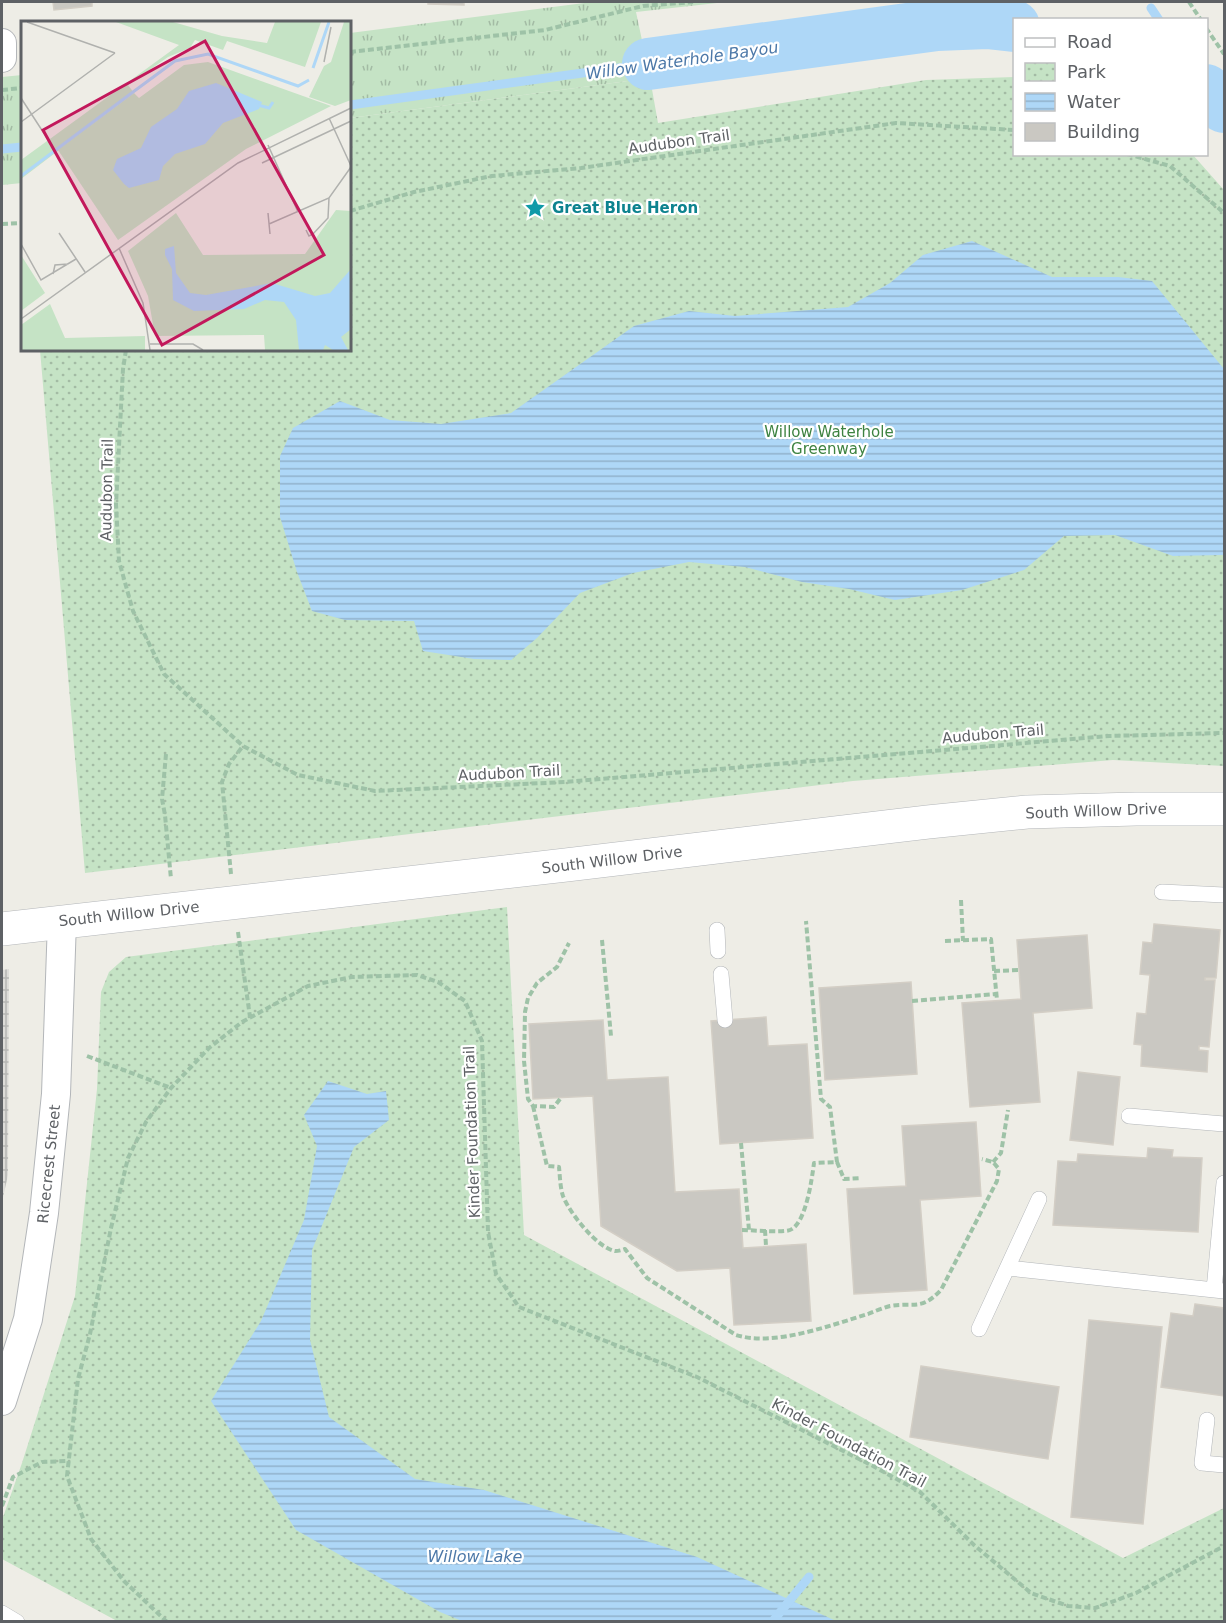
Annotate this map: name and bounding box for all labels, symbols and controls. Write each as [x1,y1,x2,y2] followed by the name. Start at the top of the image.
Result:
[1013,18,1208,156] legend
[21,21,351,351] inset map
[1067,31,1112,52] text: Road
[585,38,779,83] water label: Willow Waterhole Bayou
[1067,61,1106,82] text: Park
[1067,91,1121,112] text: Water
[1067,121,1140,142] text: Building
[627,126,731,158] street label: Audubon Trail
[523,196,547,220] place icon: Great Blue Heron
[552,199,698,217] place label: Great Blue Heron
[764,423,894,458] park label: Willow Waterhole Greenway
[97,439,117,541] street label: Audubon Trail
[941,721,1045,747] street label: Audubon Trail
[457,761,561,785] street label: Audubon Trail
[1025,800,1167,822] street label: South Willow Drive
[541,842,683,878] street label: South Willow Drive
[58,898,200,930] street label: South Willow Drive
[460,1046,484,1218] street label: Kinder Foundation Trail
[34,1104,64,1224] street label: Ricecrest Street
[769,1395,929,1491] street label: Kinder Foundation Trail
[428,1547,523,1566] water label: Willow Lake

